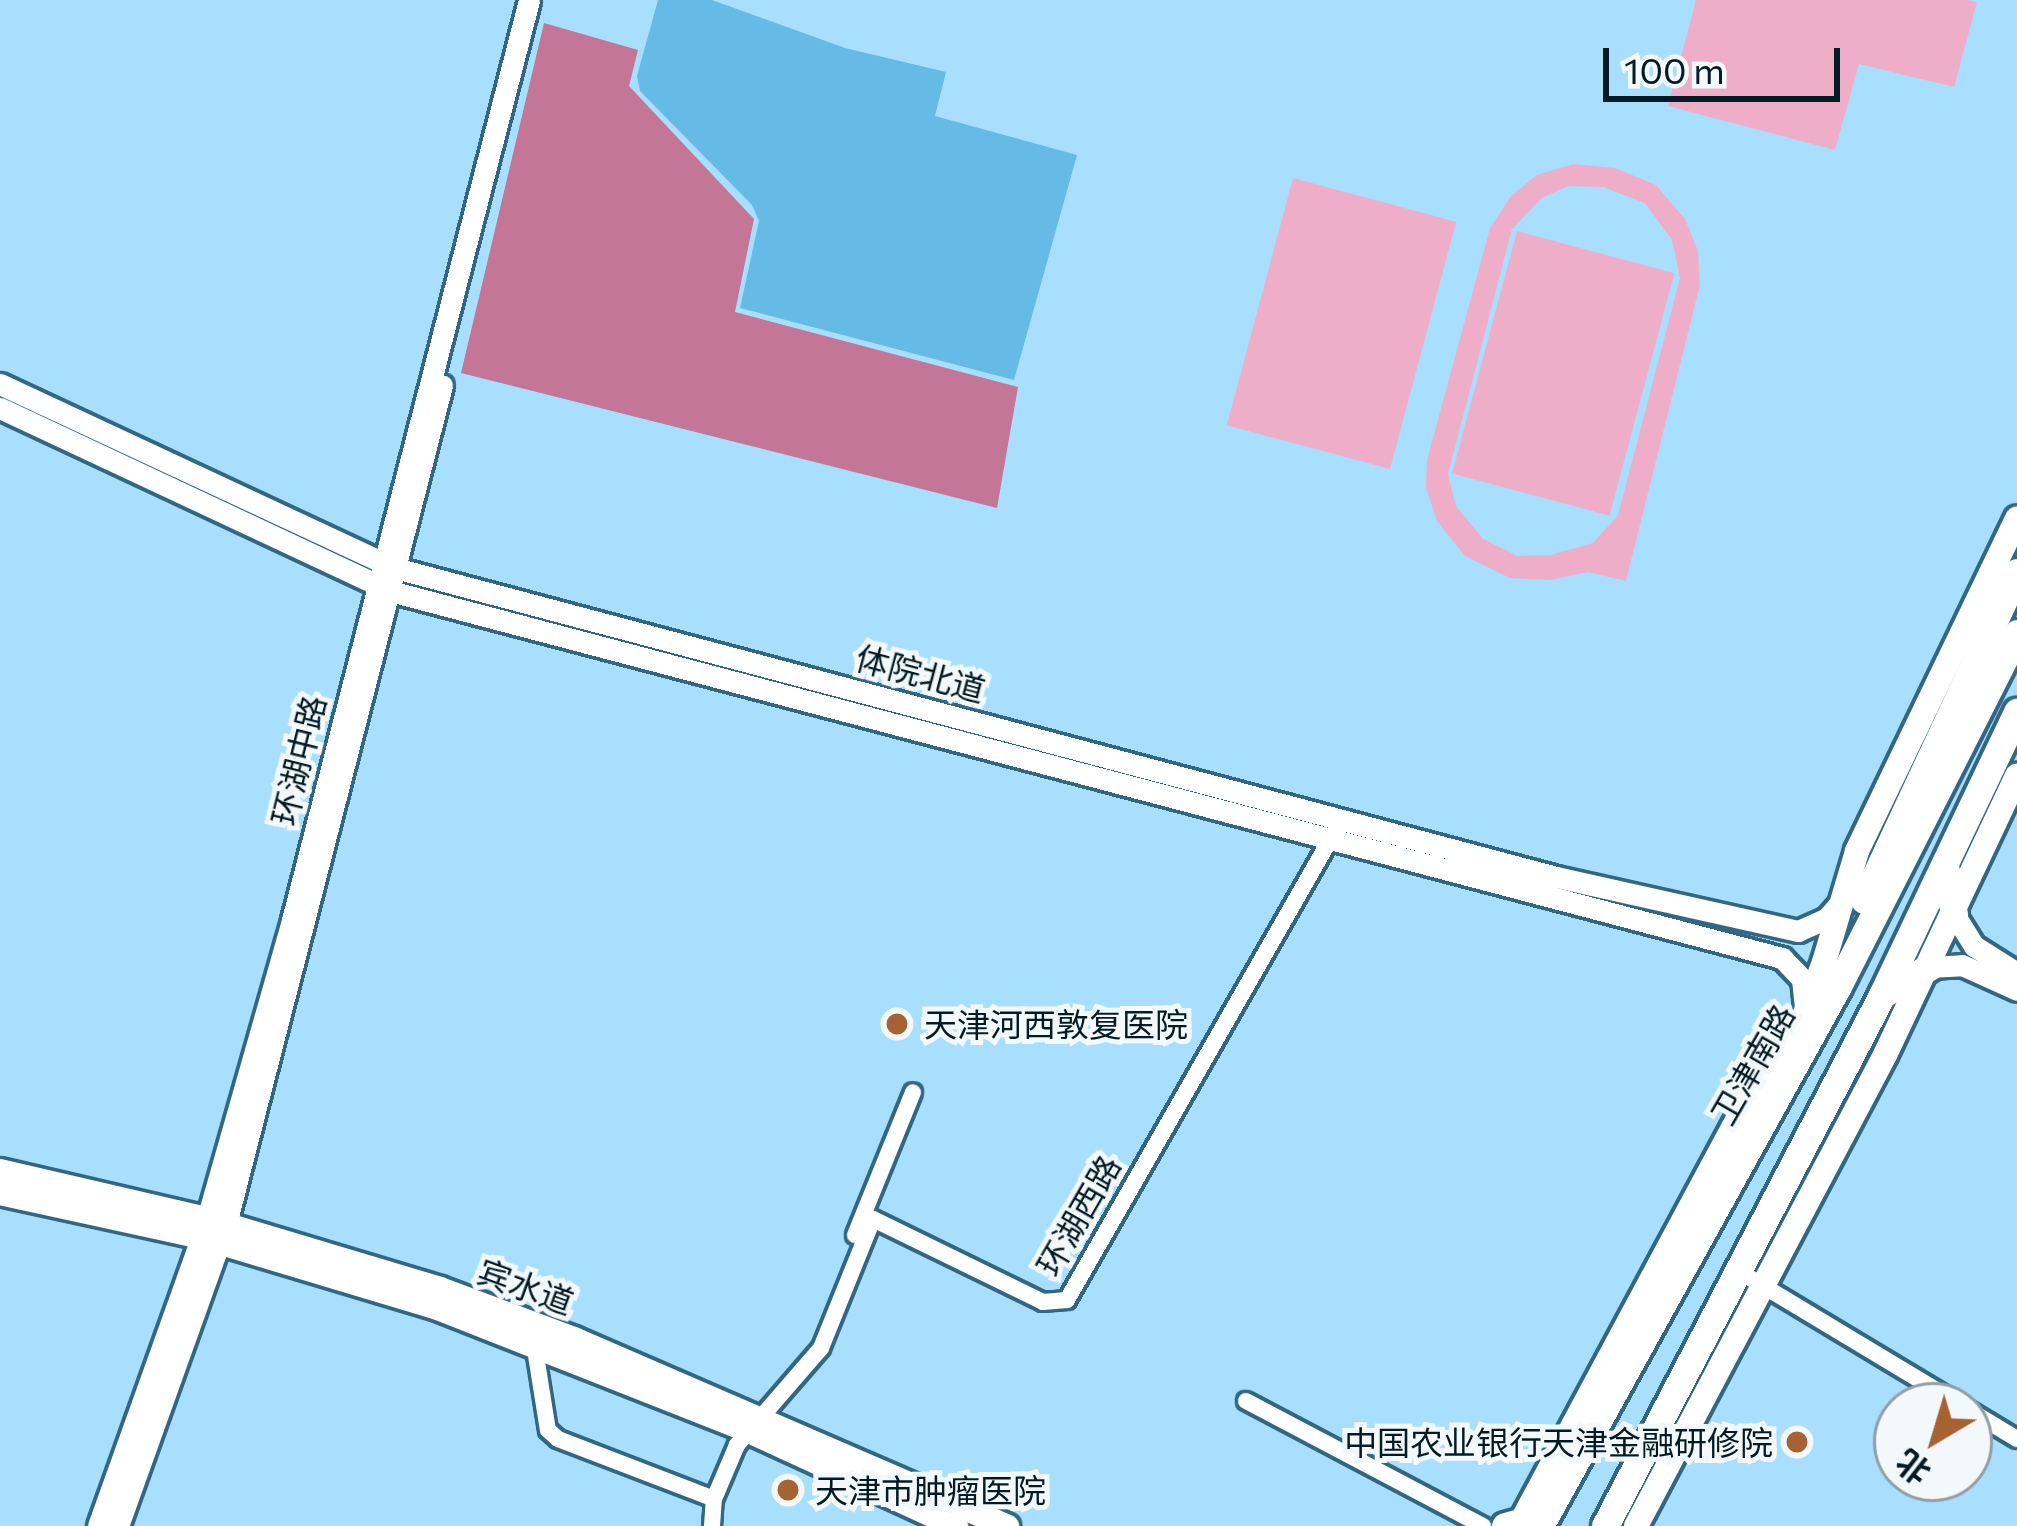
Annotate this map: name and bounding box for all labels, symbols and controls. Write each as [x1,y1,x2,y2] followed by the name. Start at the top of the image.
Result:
[1609,24,1846,98] scale bar
[1624,47,1725,91] text: 100 m
[852,637,990,709] street label: 体院北道
[263,691,333,829] street label: 环湖中路
[1702,997,1802,1131] street label: 卫津南路
[924,1004,1188,1044] place label: 天津河西敦复医院
[881,1008,913,1040] marker: 天津河西敦复医院
[1028,1148,1128,1282] street label: 环湖西路
[473,1250,579,1322] street label: 宾水道
[1873,1382,1993,1502] north arrow
[1344,1422,1773,1462] place label: 中国农业银行天津金融研修院
[1784,1429,1810,1455] marker: 中国农业银行天津金融研修院
[1887,1442,1938,1495] text: 北
[815,1470,1046,1510] place label: 天津市肿瘤医院
[772,1474,804,1506] marker: 天津市肿瘤医院

